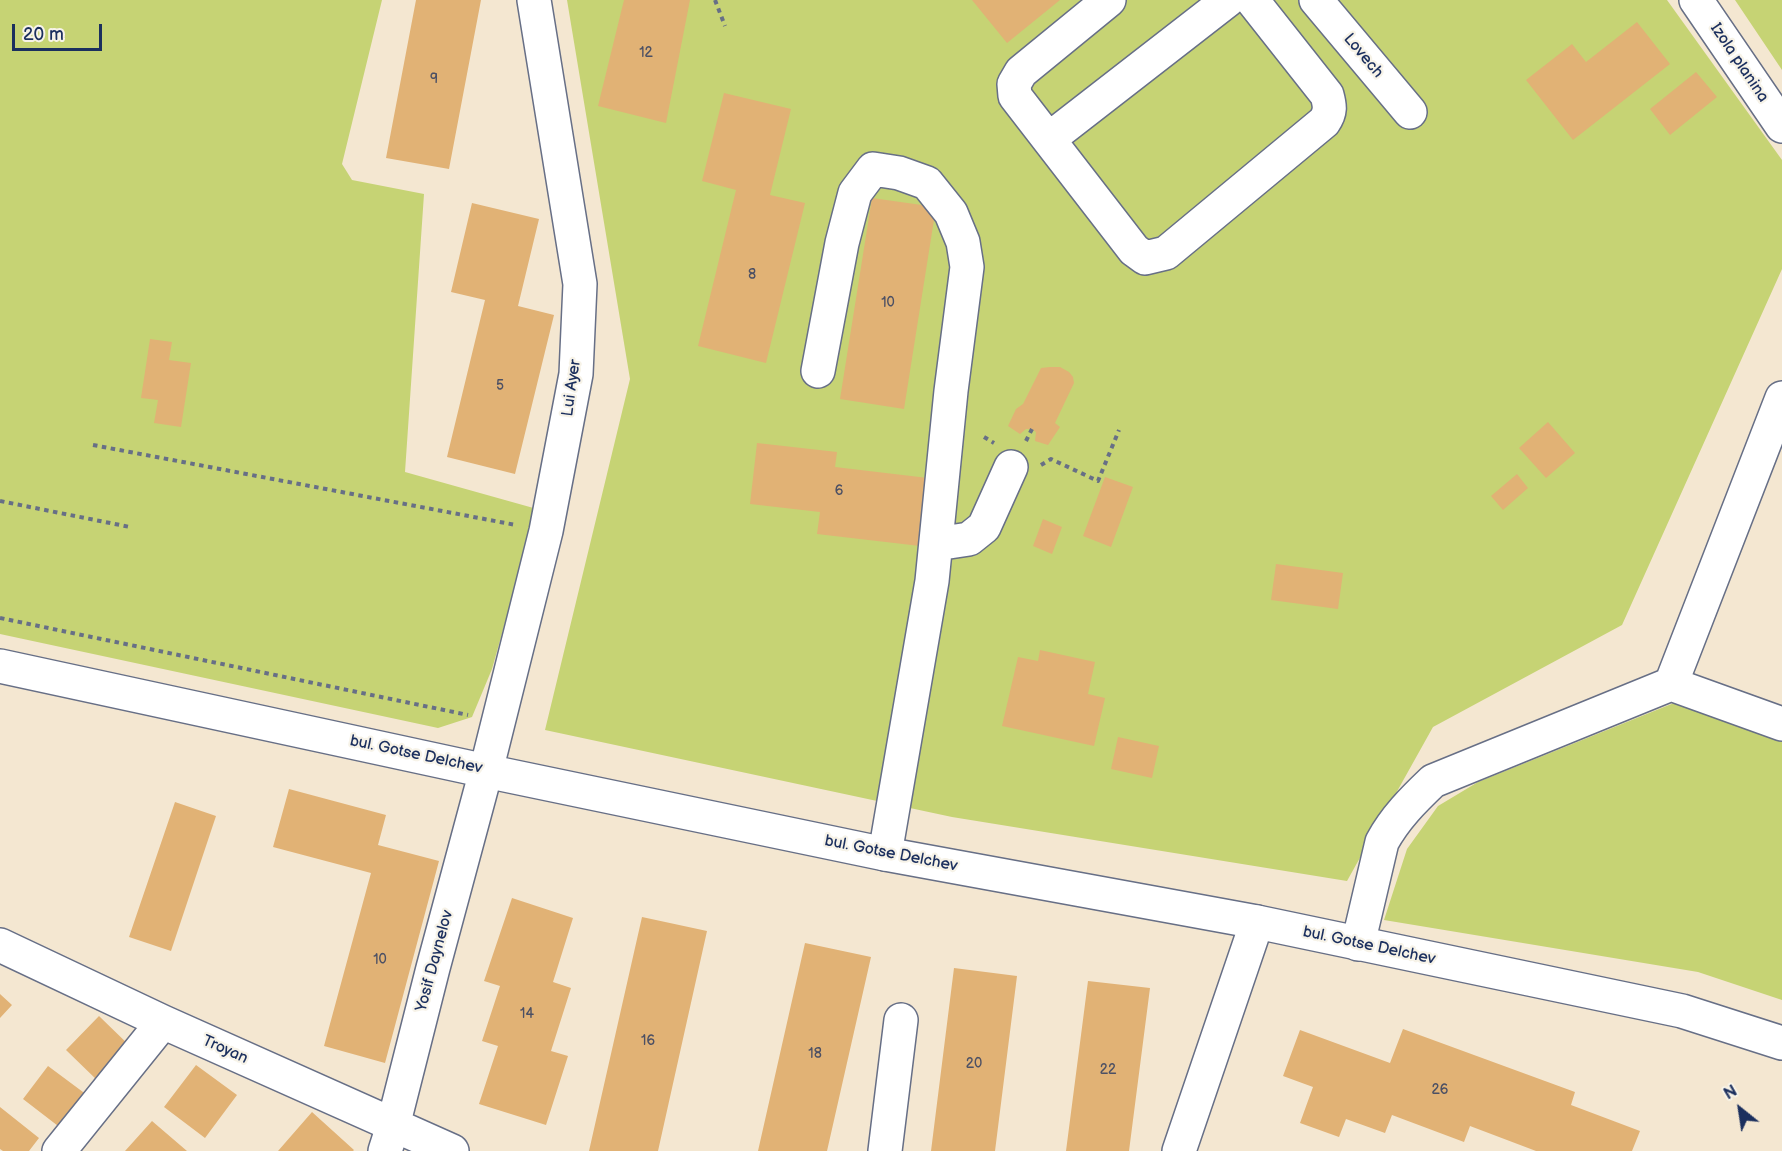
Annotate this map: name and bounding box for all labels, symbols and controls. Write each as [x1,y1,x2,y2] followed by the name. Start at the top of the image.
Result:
[15,12,105,50] scale bar
[1706,20,1772,106] street label: Izola planina
[23,24,64,45] text: 20 m
[1339,30,1387,82] street label: Lovech
[639,45,653,61] house number: 12
[430,71,438,87] house number: 9
[748,267,756,283] house number: 8
[881,295,895,311] house number: 10
[559,358,585,418] street label: Lui Ayer
[496,378,504,394] house number: 5
[835,483,843,499] house number: 6
[348,732,484,778] street label: bul. Gotse Delchev
[823,832,959,876] street label: bul. Gotse Delchev
[412,908,458,1014] street label: Yosif Daynelov
[1301,923,1437,969] street label: bul. Gotse Delchev
[373,952,387,968] house number: 10
[520,1006,534,1022] house number: 14
[199,1031,251,1069] street label: Troyan
[641,1033,655,1049] house number: 16
[808,1046,822,1062] house number: 18
[966,1056,982,1072] house number: 20
[1100,1062,1116,1078] house number: 22
[1710,1079,1770,1139] north arrow
[1432,1082,1448,1098] house number: 26
[1721,1082,1741,1104] text: N

